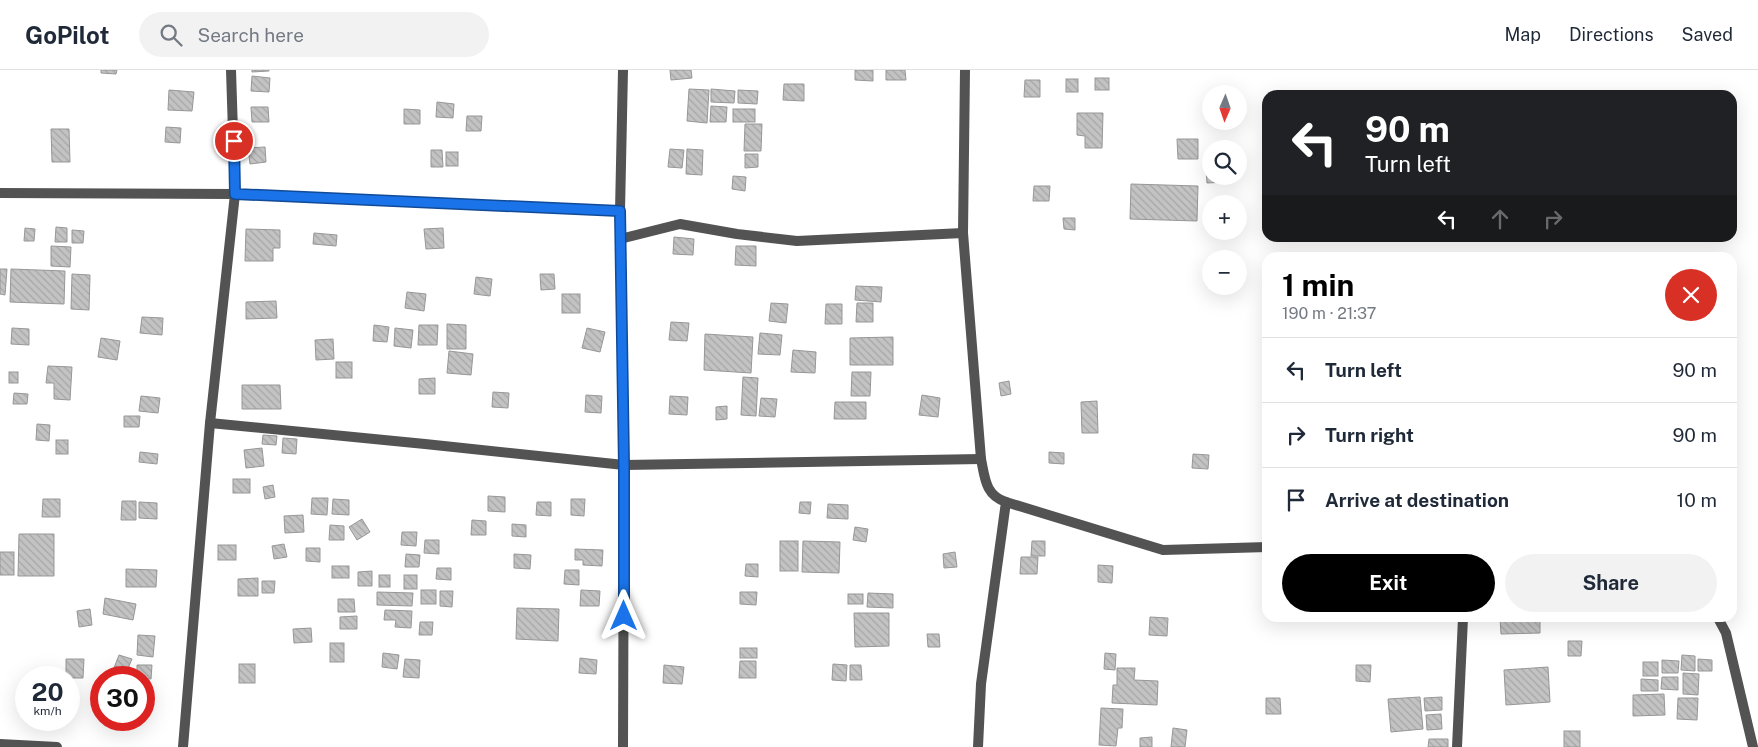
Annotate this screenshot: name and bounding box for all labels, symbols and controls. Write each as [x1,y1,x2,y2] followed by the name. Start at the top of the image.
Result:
[139,12,489,57] search box
[25,21,109,49] text: GoPilot
[157,21,185,49] icon: search
[197,24,304,46] text: Search here
[1504,24,1541,45] text: Map
[1569,24,1654,45] text: Directions
[1682,24,1733,45] text: Saved
[1202,85,1248,130] north arrow
[1202,85,1247,295] map controls
[1365,109,1450,150] text: 90 m
[1282,110,1347,175] icon: left
[213,120,255,162] pin
[220,127,248,155] icon: arrive
[1202,140,1247,185] button: search
[1365,151,1451,177] text: Turn left
[1202,195,1247,240] button: +
[1433,205,1461,233] icon: left
[1486,205,1514,233] icon: ahead
[1539,205,1567,233] icon: right
[1202,250,1247,295] button: −
[1282,267,1354,303] text: 1 min
[1665,269,1717,321] button: close
[1282,304,1376,323] text: 190 m · 21:37
[1282,356,1310,384] icon: left
[1325,359,1402,381] text: Turn left
[1673,359,1717,381] text: 90 m
[1282,421,1310,449] icon: right
[1325,424,1414,446] text: Turn right
[1673,424,1717,446] text: 90 m
[1282,486,1310,514] icon: arrive
[1325,489,1509,511] text: Arrive at destination
[1677,489,1717,511] text: 10 m
[1282,554,1495,612] button: Exit
[1505,554,1717,612] button: Share
[597,589,649,641] position arrow
[90,666,155,731] speed limit sign: 30
[32,677,64,707] text: 20
[33,704,62,718] text: km/h

